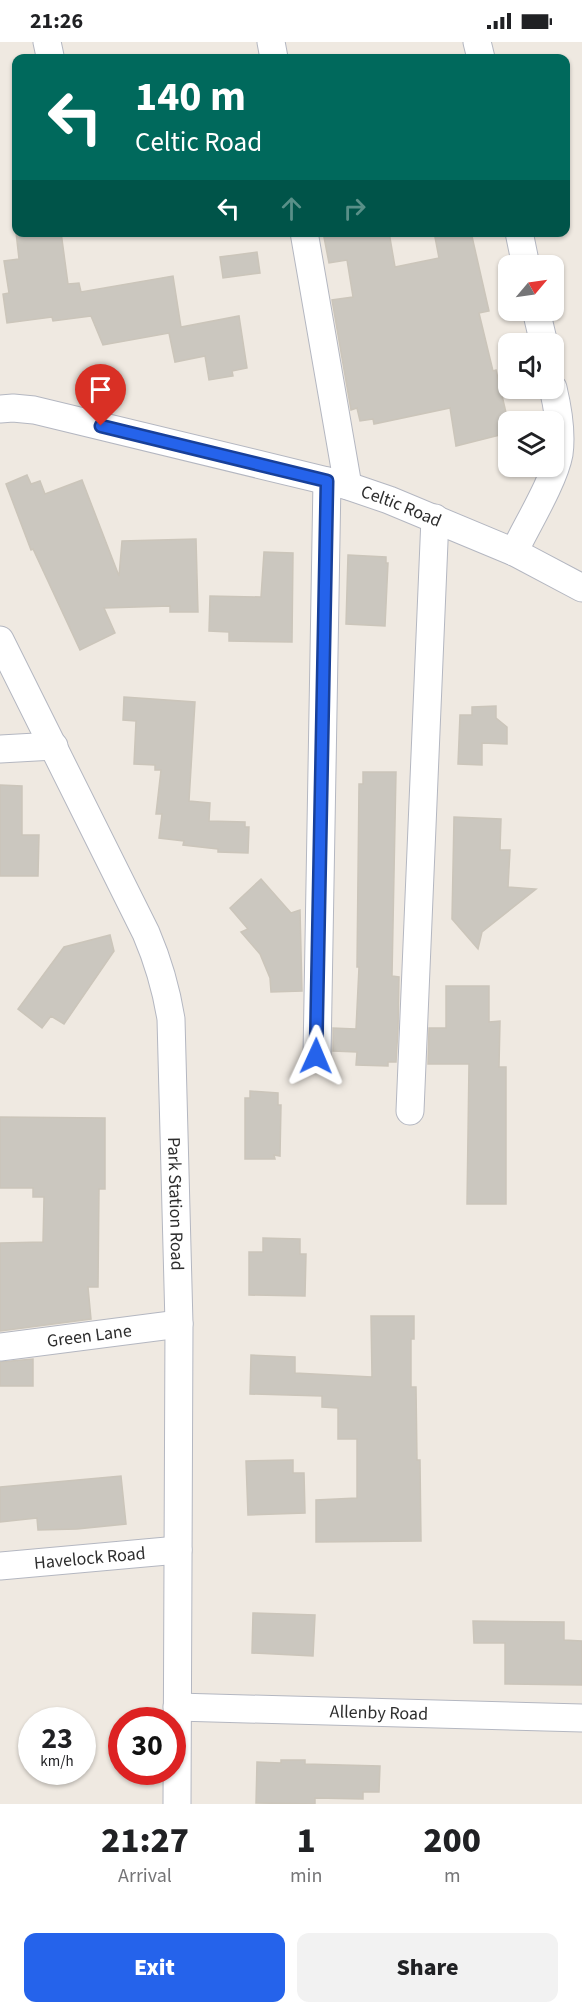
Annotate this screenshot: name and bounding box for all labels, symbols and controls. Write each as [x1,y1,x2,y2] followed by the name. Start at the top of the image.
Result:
[30,5,83,37] text: 21:26
[135,67,246,127] text: 140 m
[36,78,114,156] icon: left
[135,123,262,162] text: Celtic Road
[212,192,245,225] icon: left
[275,192,308,225] icon: ahead
[338,192,371,225] icon: right
[498,255,564,321] north arrow
[498,255,564,477] map controls
[498,333,564,399] button: sound
[75,364,126,426] pin
[84,373,117,406] icon: arrive
[498,411,564,477] button: layers
[358,479,445,533] street label: Celtic Road
[284,1024,348,1088] position arrow
[162,1137,190,1271] street label: Park Station Road
[45,1318,133,1353] street label: Green Lane
[33,1540,146,1575] street label: Havelock Road
[329,1699,428,1726] street label: Allenby Road
[108,1707,186,1785] speed limit sign: 30
[41,1717,73,1760] text: 23
[40,1751,74,1772] text: km/h
[101,1815,189,1866] text: 21:27
[297,1815,316,1866] text: 1
[423,1815,481,1866] text: 200
[118,1862,172,1890] text: Arrival
[290,1862,322,1890] text: min
[444,1862,460,1890] text: m
[24,1933,285,2002] button: Exit
[297,1933,558,2002] button: Share

